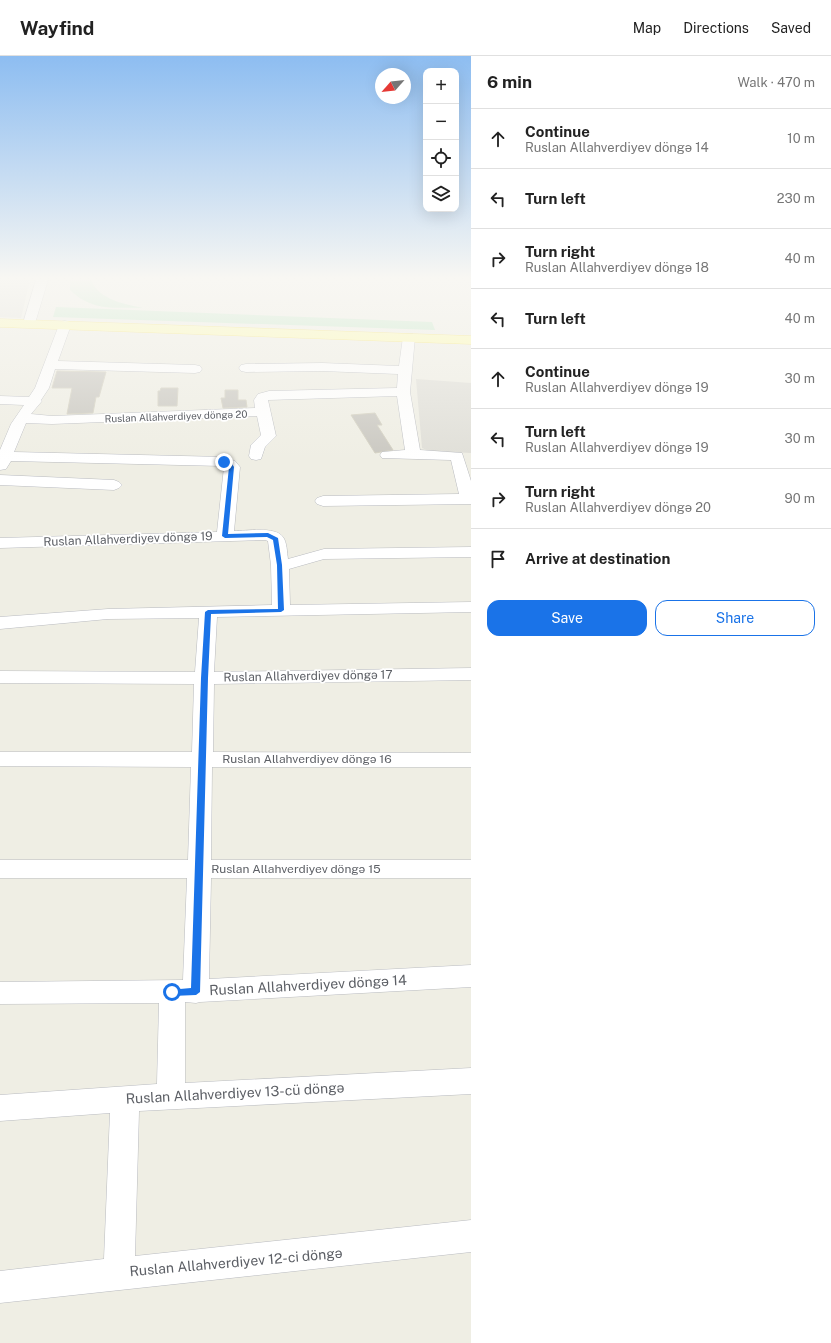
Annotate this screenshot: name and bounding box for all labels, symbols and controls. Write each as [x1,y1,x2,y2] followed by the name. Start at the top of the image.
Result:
[20,17,94,39] text: Wayfind
[633,20,661,36] text: Map
[683,20,749,36] text: Directions
[771,20,811,36] text: Saved
[375,68,411,104] north arrow
[423,68,459,212] map controls
[423,68,459,104] button: +
[487,72,532,92] text: 6 min
[738,75,815,90] text: Walk · 470 m
[423,104,459,140] button: −
[525,123,590,140] text: Continue
[487,128,509,150] icon: ahead
[787,131,815,146] text: 10 m
[423,140,459,176] button: locate
[525,140,709,155] text: Ruslan Allahverdiyev döngə 14
[423,176,459,212] button: layers
[487,188,509,210] icon: left
[525,190,586,207] text: Turn left
[777,191,815,206] text: 230 m
[525,243,595,260] text: Turn right
[487,248,509,270] icon: right
[784,251,815,266] text: 40 m
[525,260,709,275] text: Ruslan Allahverdiyev döngə 18
[487,308,509,330] icon: left
[525,310,586,327] text: Turn left
[784,311,815,326] text: 40 m
[525,363,590,380] text: Continue
[487,368,509,390] icon: ahead
[785,371,815,386] text: 30 m
[525,380,709,395] text: Ruslan Allahverdiyev döngə 19
[104,408,248,424] street label: Ruslan Allahverdiyev döngə 20
[525,423,586,440] text: Turn left
[487,428,509,450] icon: left
[785,431,815,446] text: 30 m
[525,440,709,455] text: Ruslan Allahverdiyev döngə 19
[215,453,233,471] route end
[525,483,595,500] text: Turn right
[487,488,509,510] icon: right
[785,491,815,506] text: 90 m
[525,500,711,515] text: Ruslan Allahverdiyev döngə 20
[43,529,213,549] street label: Ruslan Allahverdiyev döngə 19
[487,548,509,570] icon: arrive
[525,550,670,567] text: Arrive at destination
[487,600,647,636] button: Save
[655,600,815,636] button: Share
[223,668,393,684] street label: Ruslan Allahverdiyev döngə 17
[222,752,392,766] street label: Ruslan Allahverdiyev döngə 16
[211,862,381,876] street label: Ruslan Allahverdiyev döngə 15
[209,972,407,998] street label: Ruslan Allahverdiyev döngə 14
[163,983,181,1001] route start
[125,1079,345,1107] street label: Ruslan Allahverdiyev 13-cü döngə
[129,1245,343,1279] street label: Ruslan Allahverdiyev 12-ci döngə

